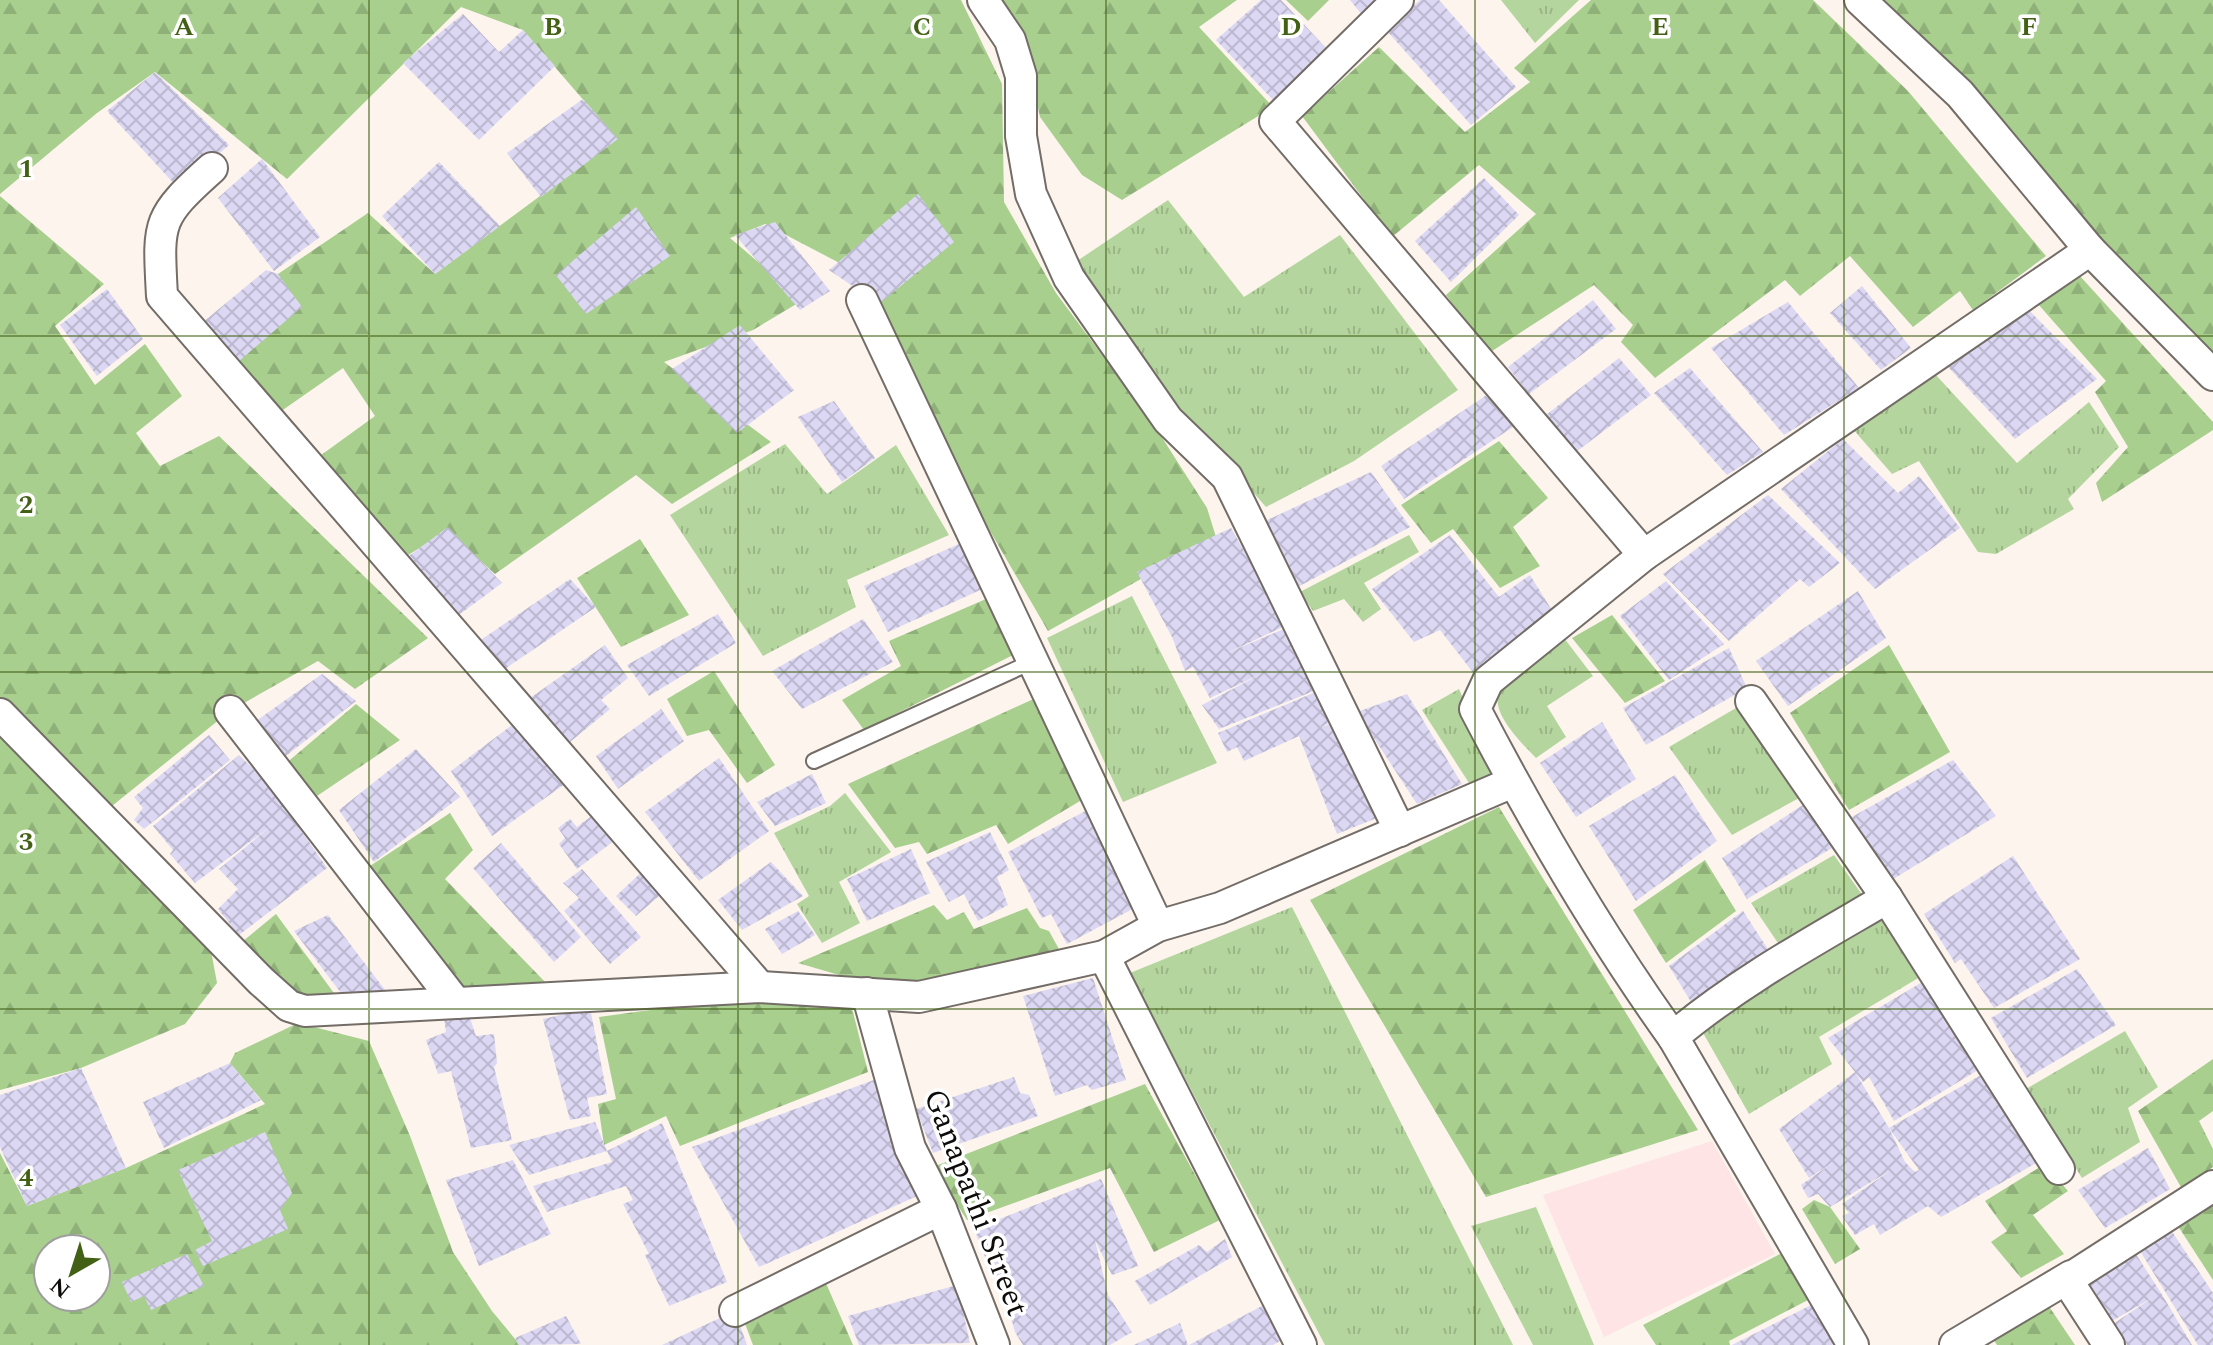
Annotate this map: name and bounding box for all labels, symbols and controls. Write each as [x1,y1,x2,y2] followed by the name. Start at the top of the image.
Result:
[174,7,194,47] text: A
[544,7,562,47] text: B
[913,7,931,47] text: C
[1281,7,1301,47] text: D
[1651,7,1669,47] text: E
[2021,7,2037,47] text: F
[19,149,33,189] text: 1
[19,485,33,525] text: 2
[19,822,33,862] text: 3
[910,1082,1041,1323] street label: Ganapathi Street
[19,1158,34,1198] text: 4
[32,1233,112,1313] north arrow
[43,1269,78,1306] text: N

